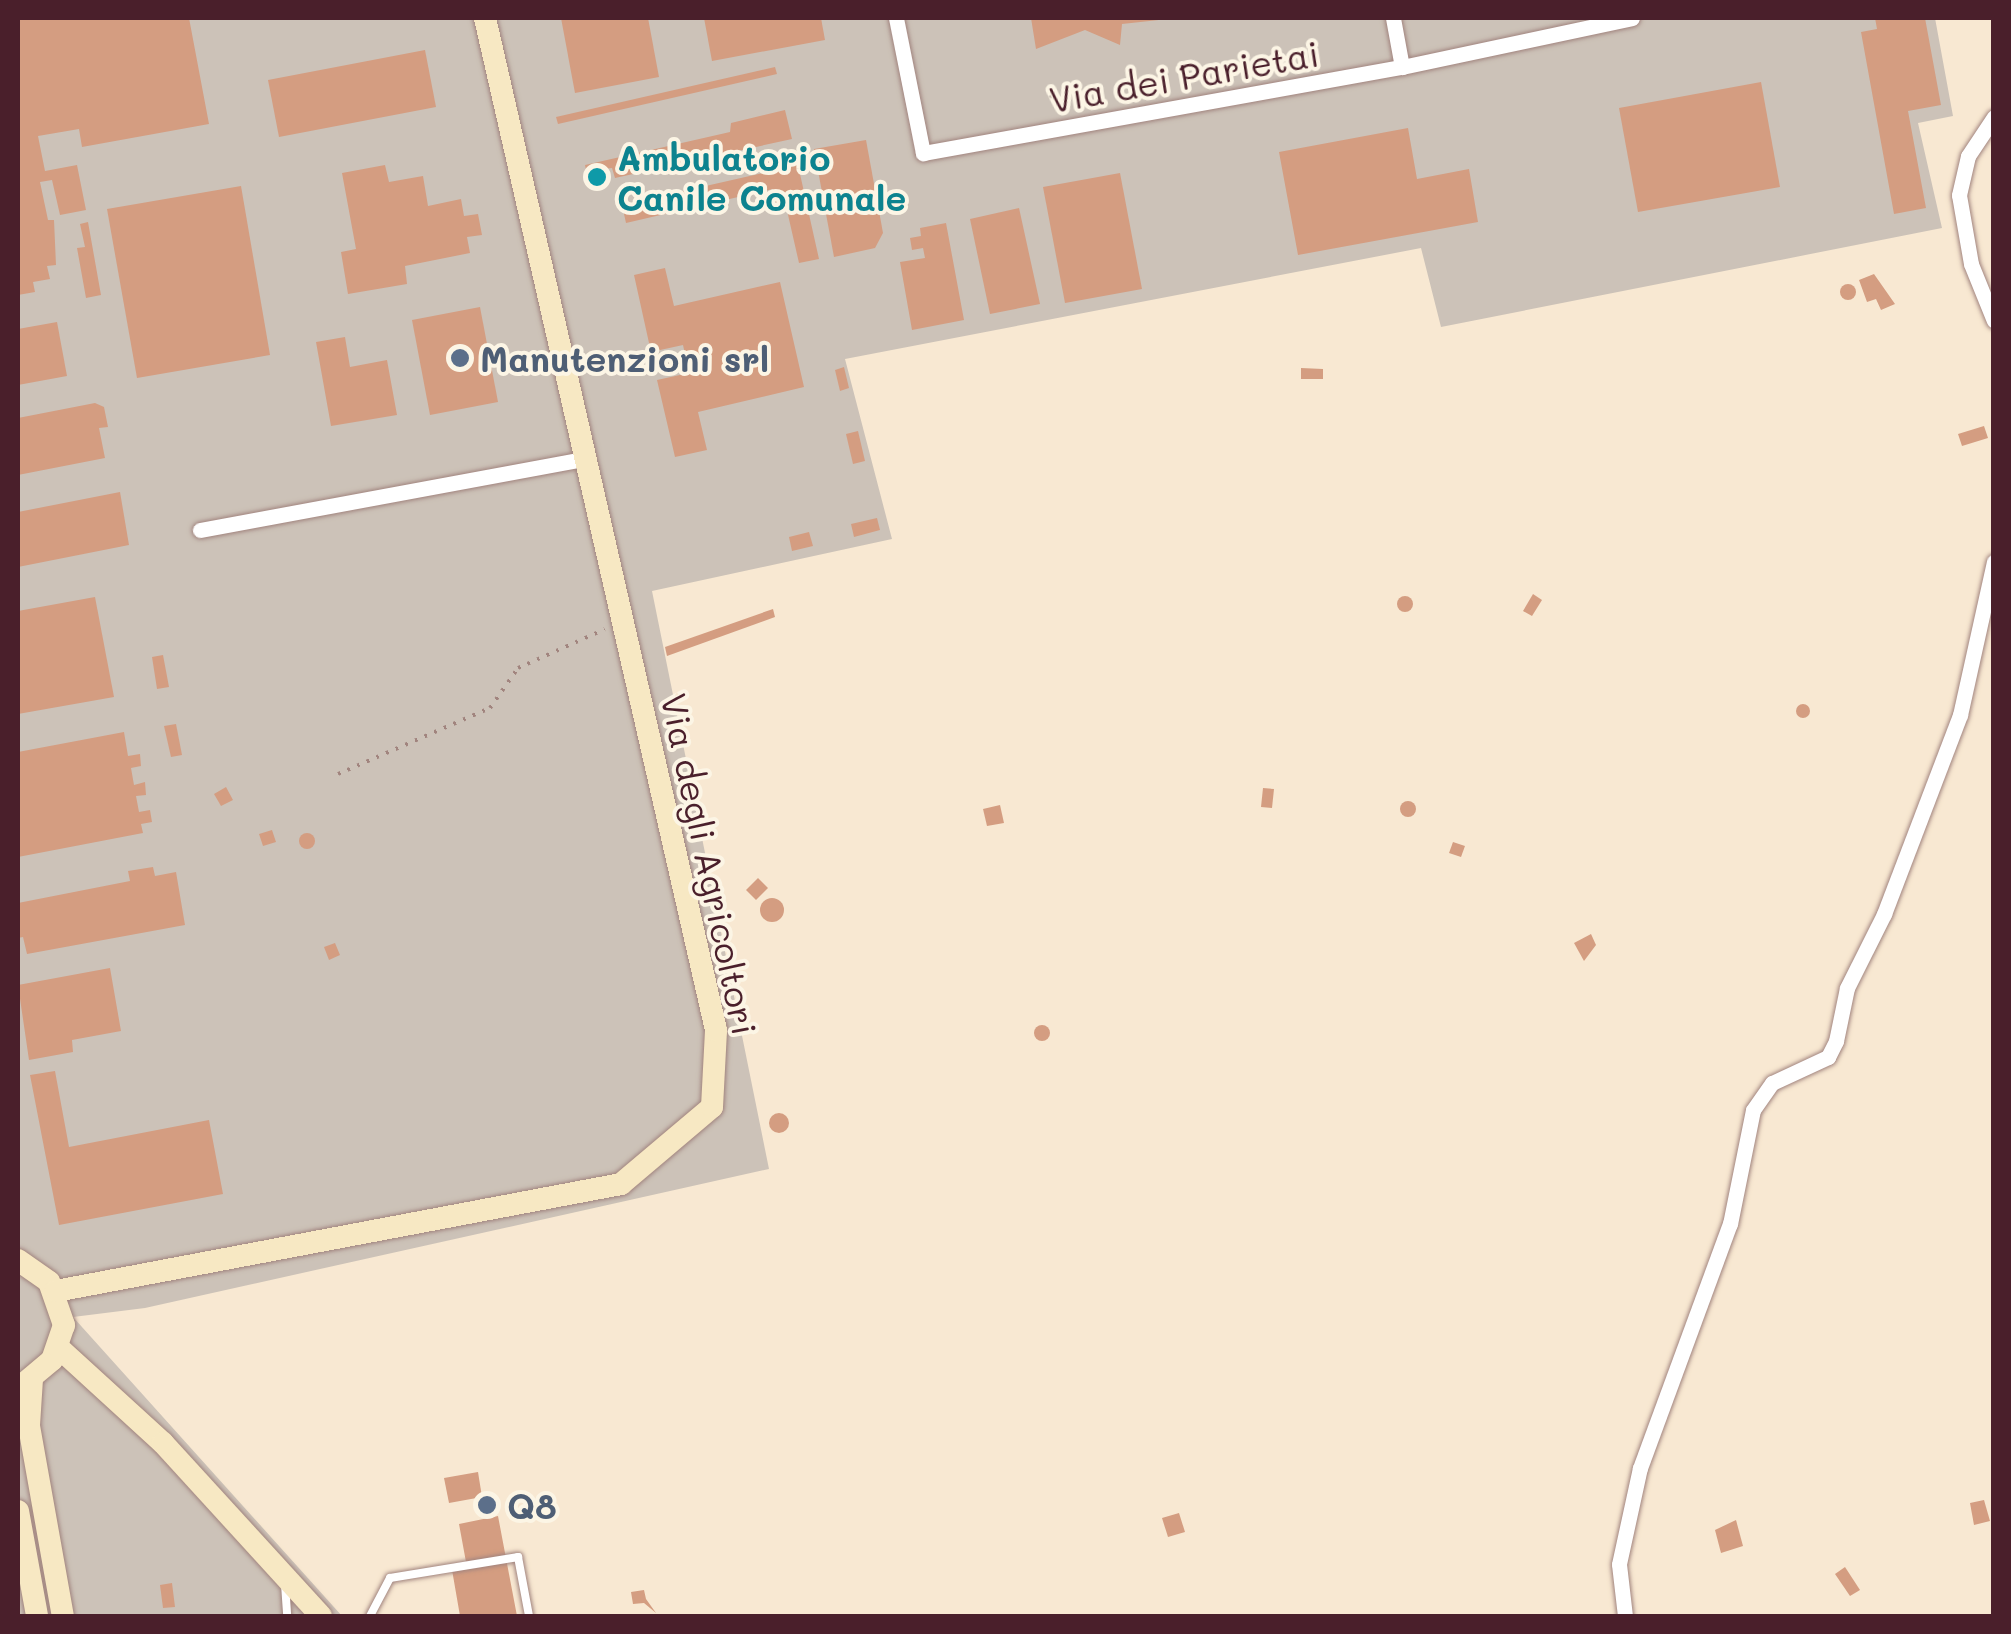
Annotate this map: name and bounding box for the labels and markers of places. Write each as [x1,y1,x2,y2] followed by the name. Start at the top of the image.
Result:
[617,136,906,218] place label: Ambulatorio Canile Comunale
[586,166,608,188] marker: Ambulatorio Canile Comunale
[480,337,769,379] place label: Manutenzioni srl
[449,347,471,369] marker: Manutenzioni srl
[507,1484,557,1526] place label: Q8
[476,1494,498,1516] marker: Q8

